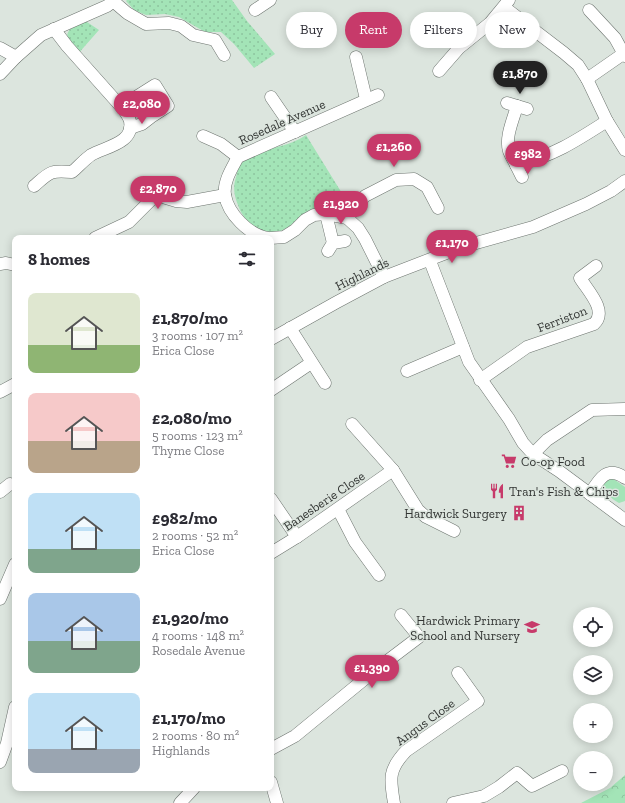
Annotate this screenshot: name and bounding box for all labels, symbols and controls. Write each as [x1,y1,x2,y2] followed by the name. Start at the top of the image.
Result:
[286,12,337,48] chip: Buy
[345,12,402,48] chip: Rent
[410,12,477,48] chip: Filters
[485,12,540,48] chip: New
[487,61,553,95] pin: £1,870
[502,66,538,81] text: £1,870
[109,91,175,125] pin: £2,080
[123,96,161,111] text: £2,080
[236,96,328,148] street label: Rosedale Avenue
[361,134,427,168] pin: £1,260
[376,139,412,154] text: £1,260
[504,141,552,175] pin: £982
[514,146,542,161] text: £982
[125,176,191,210] pin: £2,870
[139,181,177,196] text: £2,870
[308,191,374,225] pin: £1,920
[323,196,359,211] text: £1,920
[419,230,485,264] pin: £1,170
[435,235,469,250] text: £1,170
[236,248,258,270] icon: filters
[28,249,90,269] text: 8 homes
[333,254,392,293] street label: Highlands
[535,302,590,335] street label: Ferriston
[152,308,228,328] text: £1,870/mo
[60,309,108,357] icon: home
[152,328,243,343] text: 3 rooms · 107 m²
[152,343,214,358] text: Erica Close
[152,408,232,428] text: £2,080/mo
[60,409,108,457] icon: home
[152,428,243,443] text: 5 rooms · 123 m²
[152,443,224,458] text: Thyme Close
[500,452,518,470] supermarket icon: Co-op Food
[521,454,585,469] place label: Co-op Food
[280,468,368,534] street label: Banesberie Close
[488,482,506,500] restaurant icon: Tran's Fish & Chips
[509,484,619,499] place label: Tran's Fish & Chips
[510,504,528,522] building icon: Hardwick Surgery
[404,506,507,521] place label: Hardwick Surgery
[152,508,218,528] text: £982/mo
[60,509,108,557] icon: home
[152,528,238,543] text: 2 rooms · 52 m²
[152,543,214,558] text: Erica Close
[573,607,613,791] map controls
[573,607,613,647] button: locate
[152,608,229,628] text: £1,920/mo
[60,609,108,657] icon: home
[410,613,520,643] place label: Hardwick Primary School and Nursery
[523,618,541,636] school or university icon: Hardwick Primary School and Nursery
[152,628,244,643] text: 4 rooms · 148 m²
[152,643,245,658] text: Rosedale Avenue
[339,655,405,689] pin: £1,390
[573,655,613,695] button: layers
[354,660,390,675] text: £1,390
[393,696,457,748] street label: Angus Close
[573,703,613,743] button: +
[152,708,225,728] text: £1,170/mo
[60,709,108,757] icon: home
[152,728,239,743] text: 2 rooms · 80 m²
[152,743,210,758] text: Highlands
[573,751,613,791] button: −

